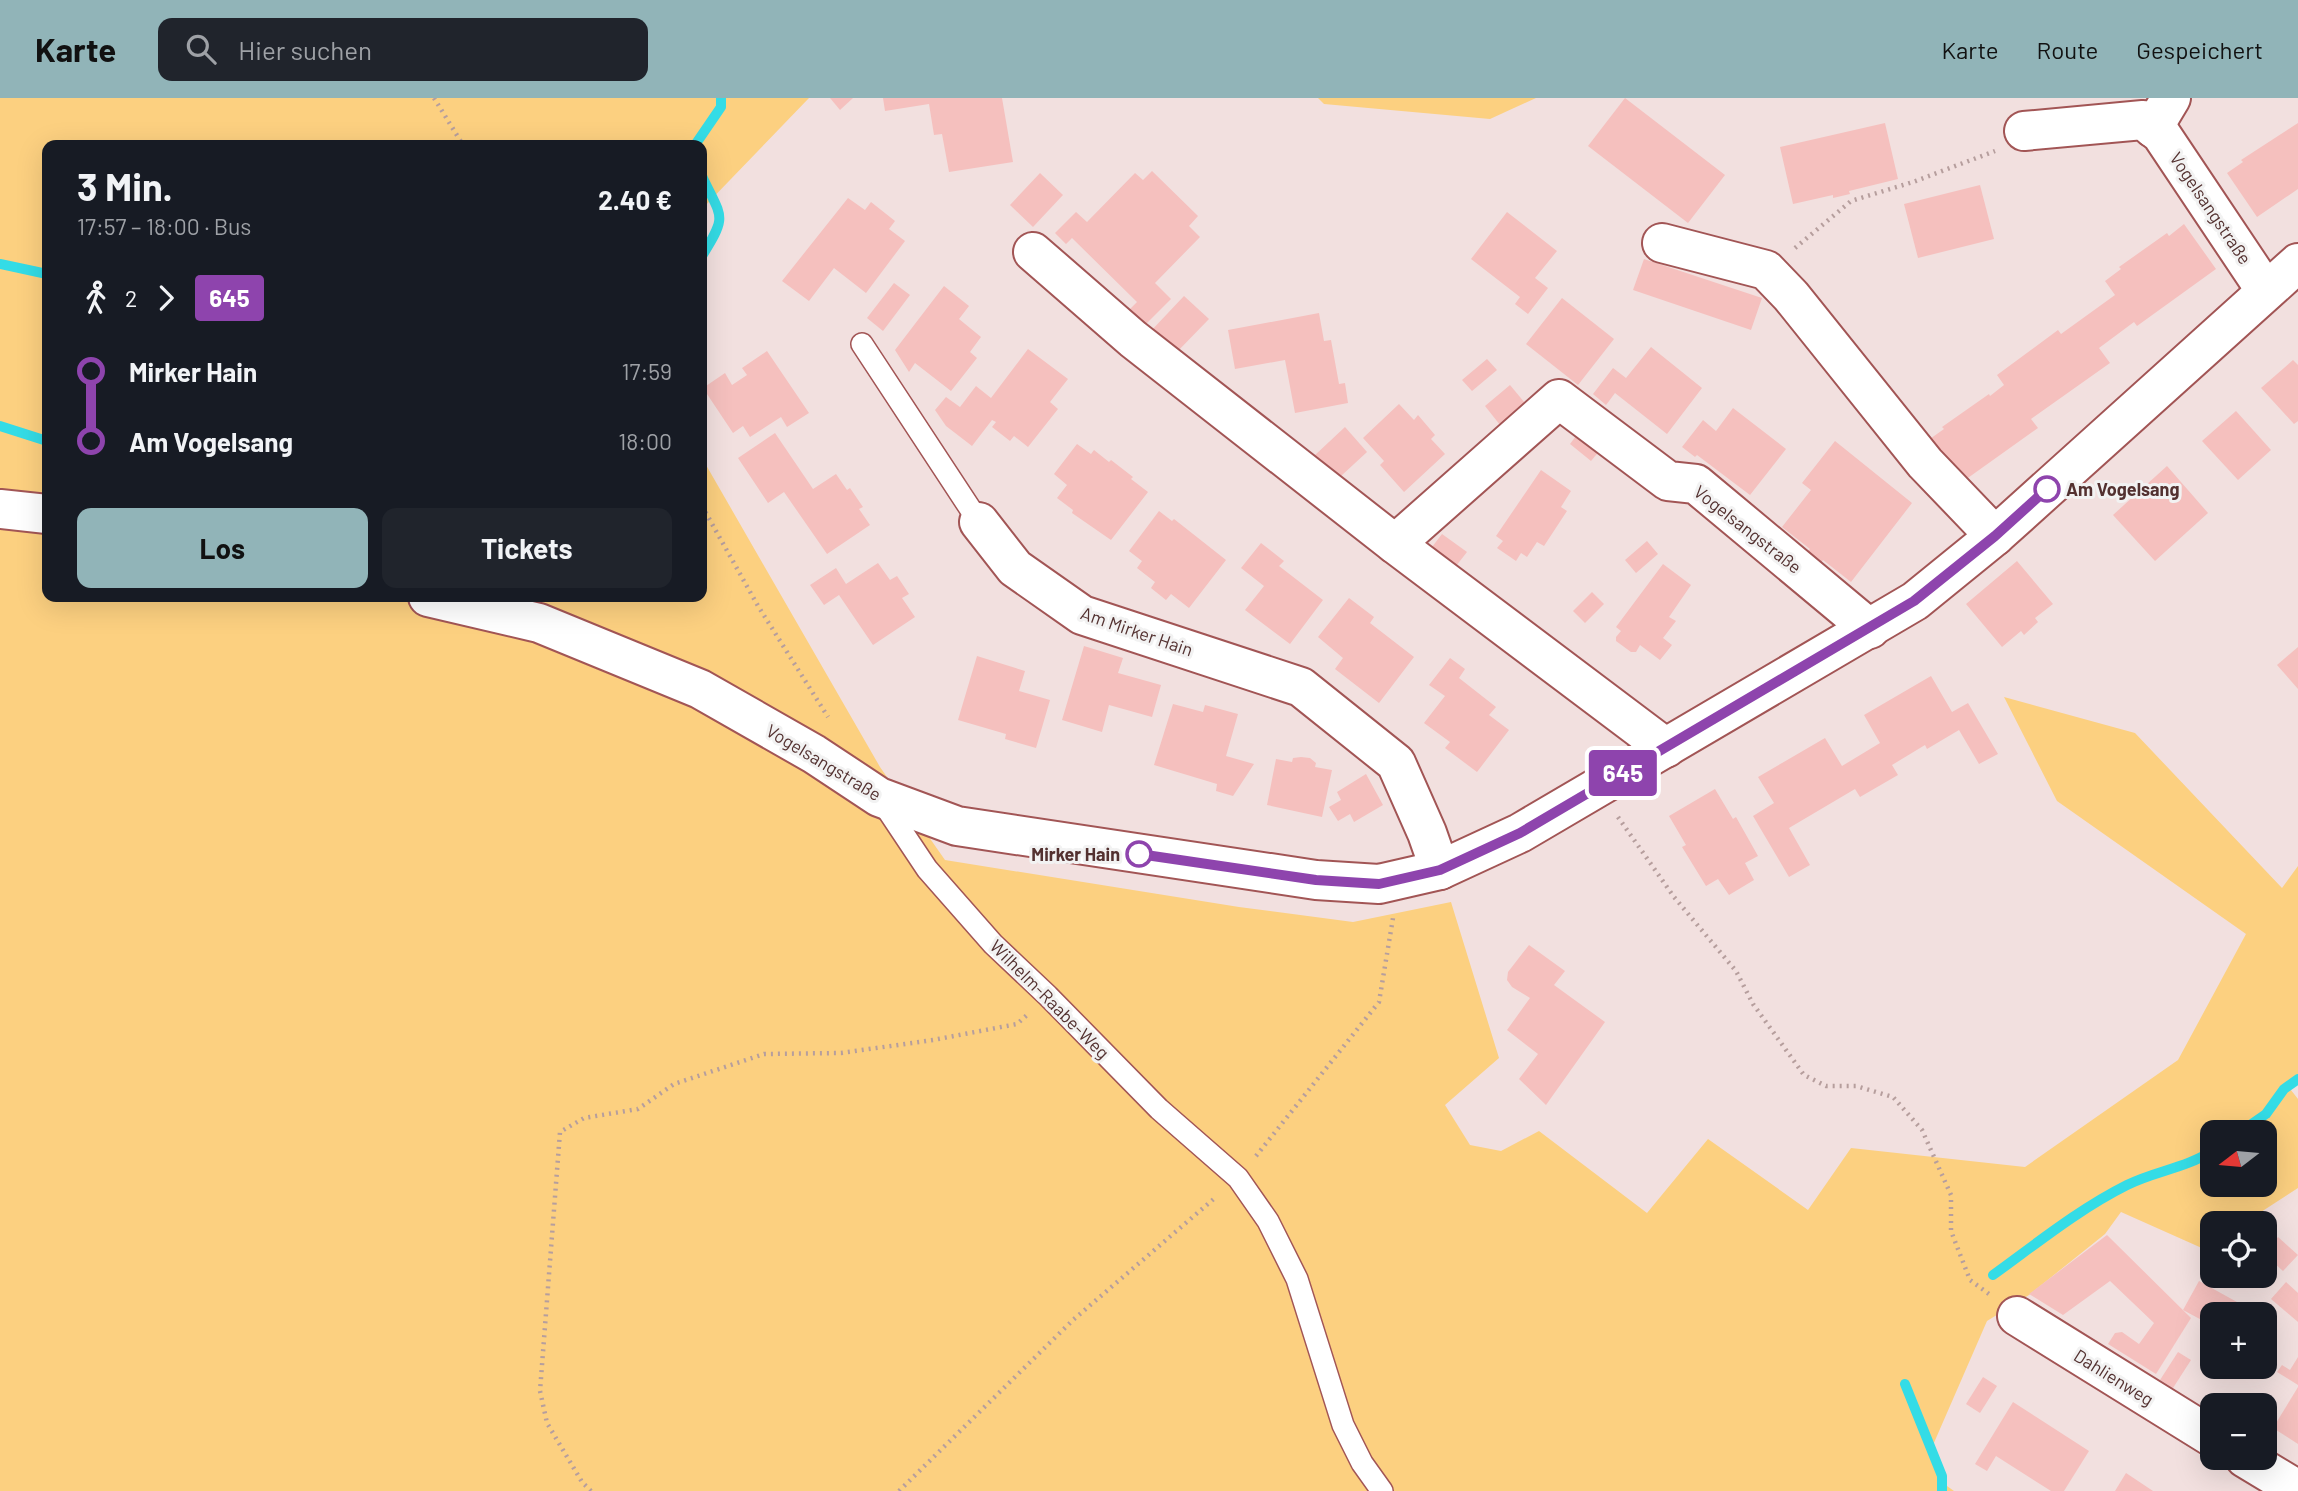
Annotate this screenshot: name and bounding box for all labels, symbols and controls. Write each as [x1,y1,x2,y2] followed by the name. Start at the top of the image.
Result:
[158,18,648,81] search box
[35,29,116,69] text: Karte
[182,30,220,68] icon: search
[238,34,372,65] text: Hier suchen
[1941,35,1999,64] text: Karte
[2037,35,2098,64] text: Route
[2136,35,2263,64] text: Gespeichert
[2165,148,2257,268] street label: Vogelsangstraße
[77,163,173,209] text: 3 Min.
[598,184,672,215] text: 2.40 €
[77,212,251,240] text: 17:57 – 18:00 · Bus
[77,279,115,317] icon: walk
[147,279,185,317] icon: forward
[209,283,250,312] text: 645
[125,284,137,312] text: 2
[129,356,257,387] text: Mirker Hain
[621,357,672,385] text: 17:59
[129,426,293,457] text: Am Vogelsang
[618,427,672,455] text: 18:00
[2034,476,2060,502] marker: Am Vogelsang
[2066,478,2179,500] place label: Am Vogelsang
[1690,480,1806,578] street label: Vogelsangstraße
[77,508,368,588] button: Los
[382,508,672,588] button: Tickets
[1078,602,1196,660] street label: Am Mirker Hain
[762,719,886,805] street label: Vogelsangstraße
[1583,750,1663,796] line badge: 645
[1603,758,1643,787] text: 645
[1126,841,1152,867] marker: Mirker Hain
[1031,843,1120,865] place label: Mirker Hain
[986,935,1114,1063] street label: Wilhelm-Raabe-Weg
[2200,1120,2277,1197] north arrow
[2200,1120,2277,1470] map controls
[2200,1211,2277,1288] button: locate
[2200,1302,2277,1379] button: +
[2070,1344,2158,1410] street label: Dahlienweg
[2200,1393,2277,1470] button: −

